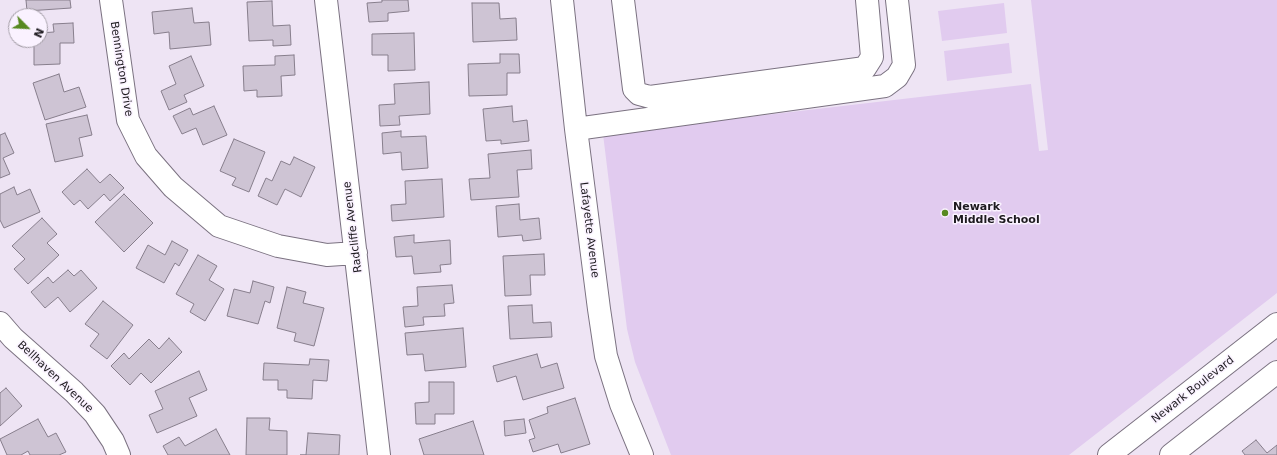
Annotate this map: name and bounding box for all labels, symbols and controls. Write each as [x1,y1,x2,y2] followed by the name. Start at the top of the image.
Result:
[8,8,48,48] north arrow
[107,21,135,117] street label: Bennington Drive
[31,26,46,40] text: N
[341,181,365,273] street label: Radcliffe Avenue
[577,181,601,279] street label: Lafayette Avenue
[953,200,1040,226] place label: Newark Middle School
[940,208,950,218] marker: Newark Middle School
[14,338,96,416] street label: Bellhaven Avenue
[1149,354,1237,426] street label: Newark Boulevard

